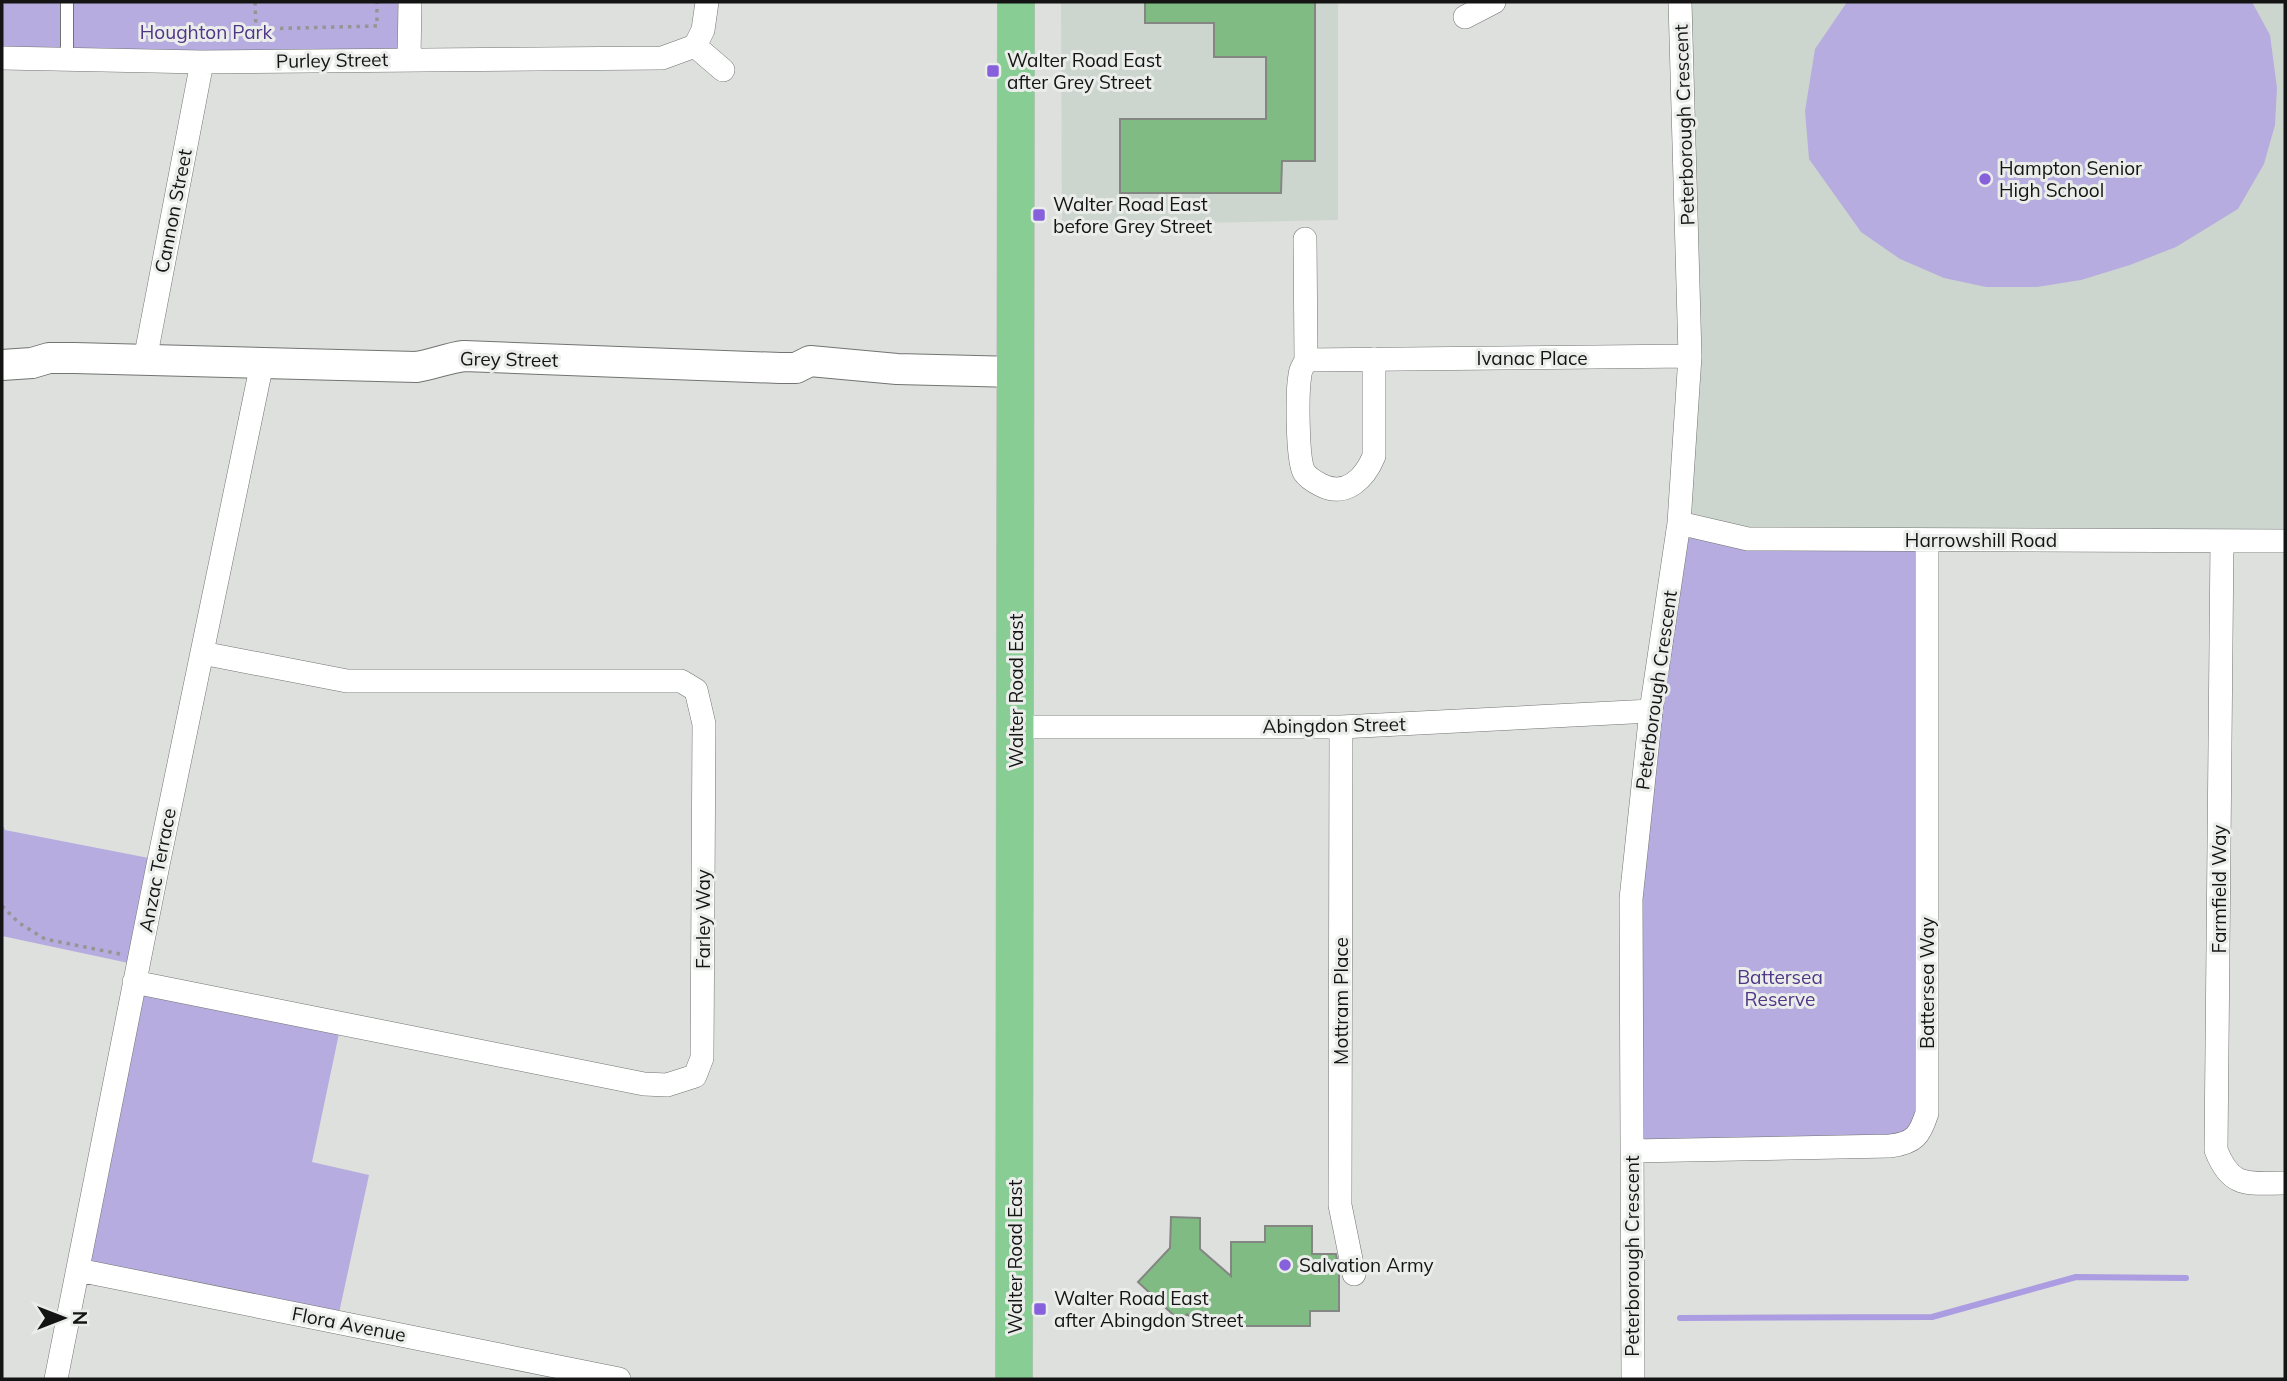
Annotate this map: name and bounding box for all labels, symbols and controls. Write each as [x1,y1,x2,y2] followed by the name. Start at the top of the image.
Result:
[140,20,272,44] park label: Houghton Park
[1668,24,1700,226] street label: Peterborough Crescent
[276,47,389,73] street label: Purley Street
[1007,48,1162,94] place label: Walter Road East after Grey Street
[985,63,1001,79] marker: Walter Road East after Grey Street
[149,147,197,275] street label: Cannon Street
[1999,156,2142,202] place label: Hampton Senior High School
[1977,171,1993,187] marker: Hampton Senior High School
[1053,192,1213,238] place label: Walter Road East before Grey Street
[1031,207,1047,223] marker: Walter Road East before Grey Street
[460,346,559,372] street label: Grey Street
[1477,346,1587,370] street label: Ivanac Place
[1905,528,2057,552] street label: Harrowshill Road
[1630,588,1682,791] street label: Peterborough Crescent
[1004,613,1028,768] street label: Walter Road East
[1262,712,1406,738] street label: Abingdon Street
[133,806,181,934] street label: Anzac Terrace
[2207,825,2231,953] street label: Farmfield Way
[691,869,715,969] street label: Farley Way
[1915,917,1939,1049] street label: Battersea Way
[1329,937,1353,1065] street label: Mottram Place
[1737,965,1823,1011] park label: Battersea Reserve
[1620,1155,1644,1357] street label: Peterborough Crescent
[1003,1179,1027,1334] street label: Walter Road East
[1299,1253,1434,1277] place label: Salvation Army
[1277,1257,1293,1273] marker: Salvation Army
[28,1283,98,1353] north arrow
[1054,1286,1244,1332] place label: Walter Road East after Abingdon Street
[290,1301,408,1347] street label: Flora Avenue
[1032,1301,1048,1317] marker: Walter Road East after Abingdon Street
[68,1311,92,1325] text: N

